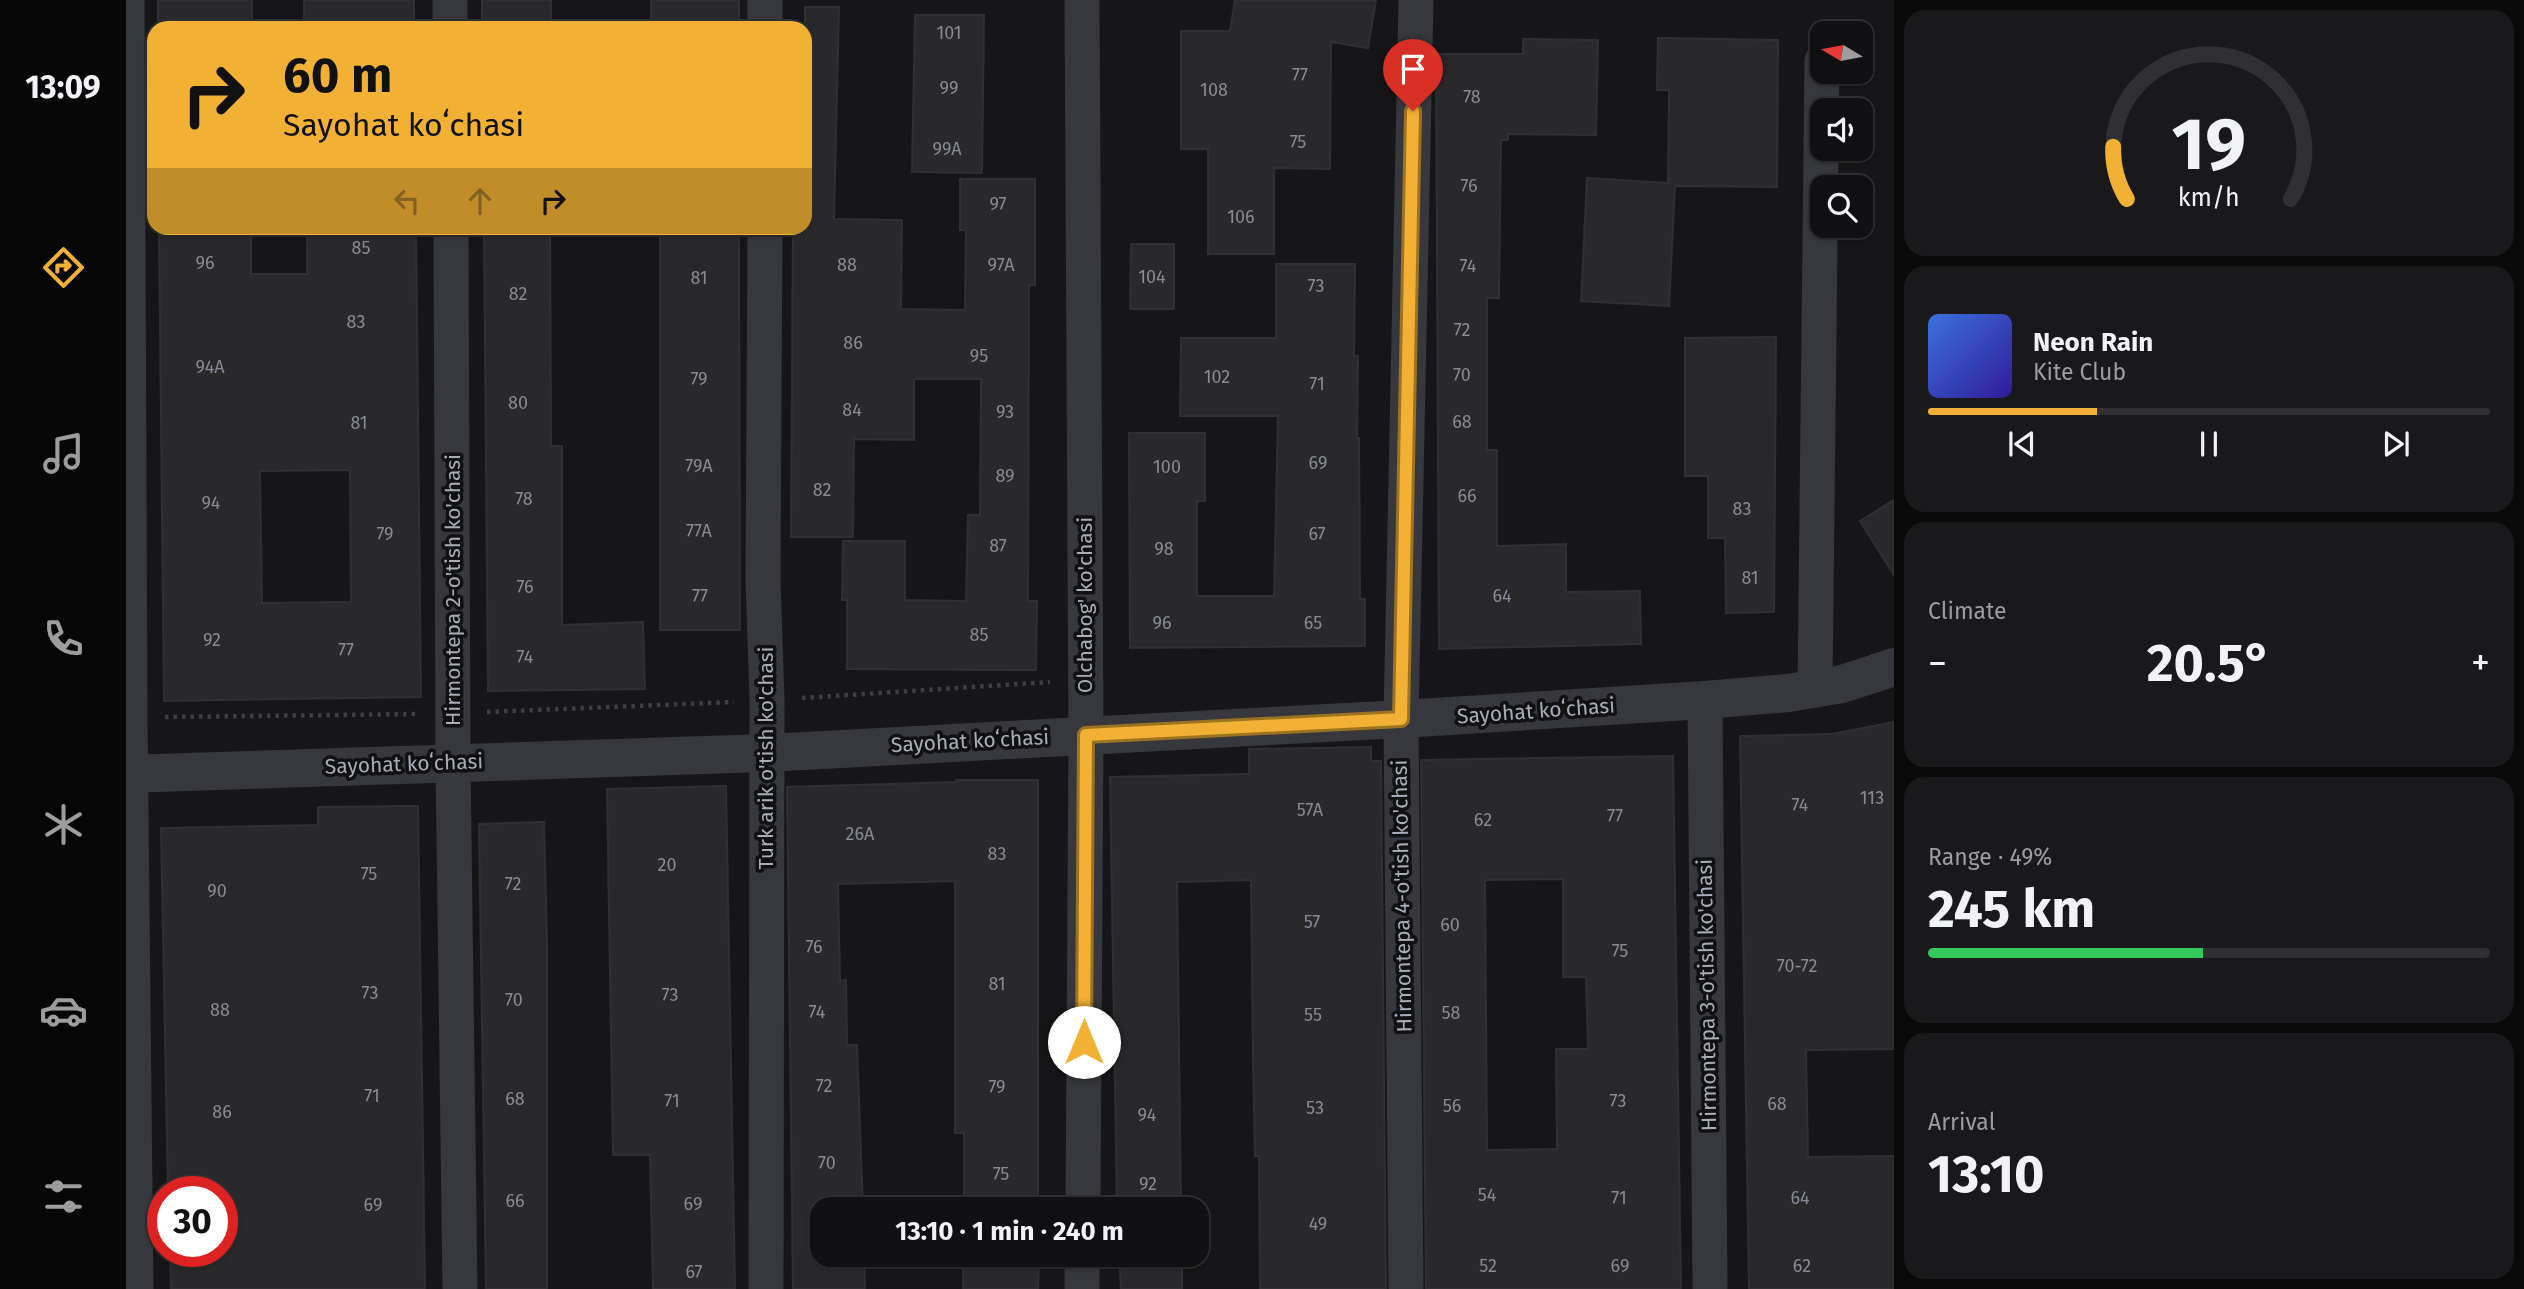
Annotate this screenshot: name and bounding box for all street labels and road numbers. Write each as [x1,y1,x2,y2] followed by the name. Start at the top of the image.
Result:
[440,454,466,726] street label: Hirmontepa 2-o'tish ko'chasi
[1072,517,1098,693] street label: Olchabog' ko'chasi
[753,647,779,869] street label: Turk arik o'tish ko'chasi
[1456,693,1616,729] street label: Sayohat koʻchasi
[890,724,1050,758] street label: Sayohat koʻchasi
[324,748,484,780] street label: Sayohat koʻchasi
[1387,759,1417,1033] street label: Hirmontepa 4-o'tish ko'chasi
[1692,859,1722,1131] street label: Hirmontepa 3-o'tish ko'chasi

